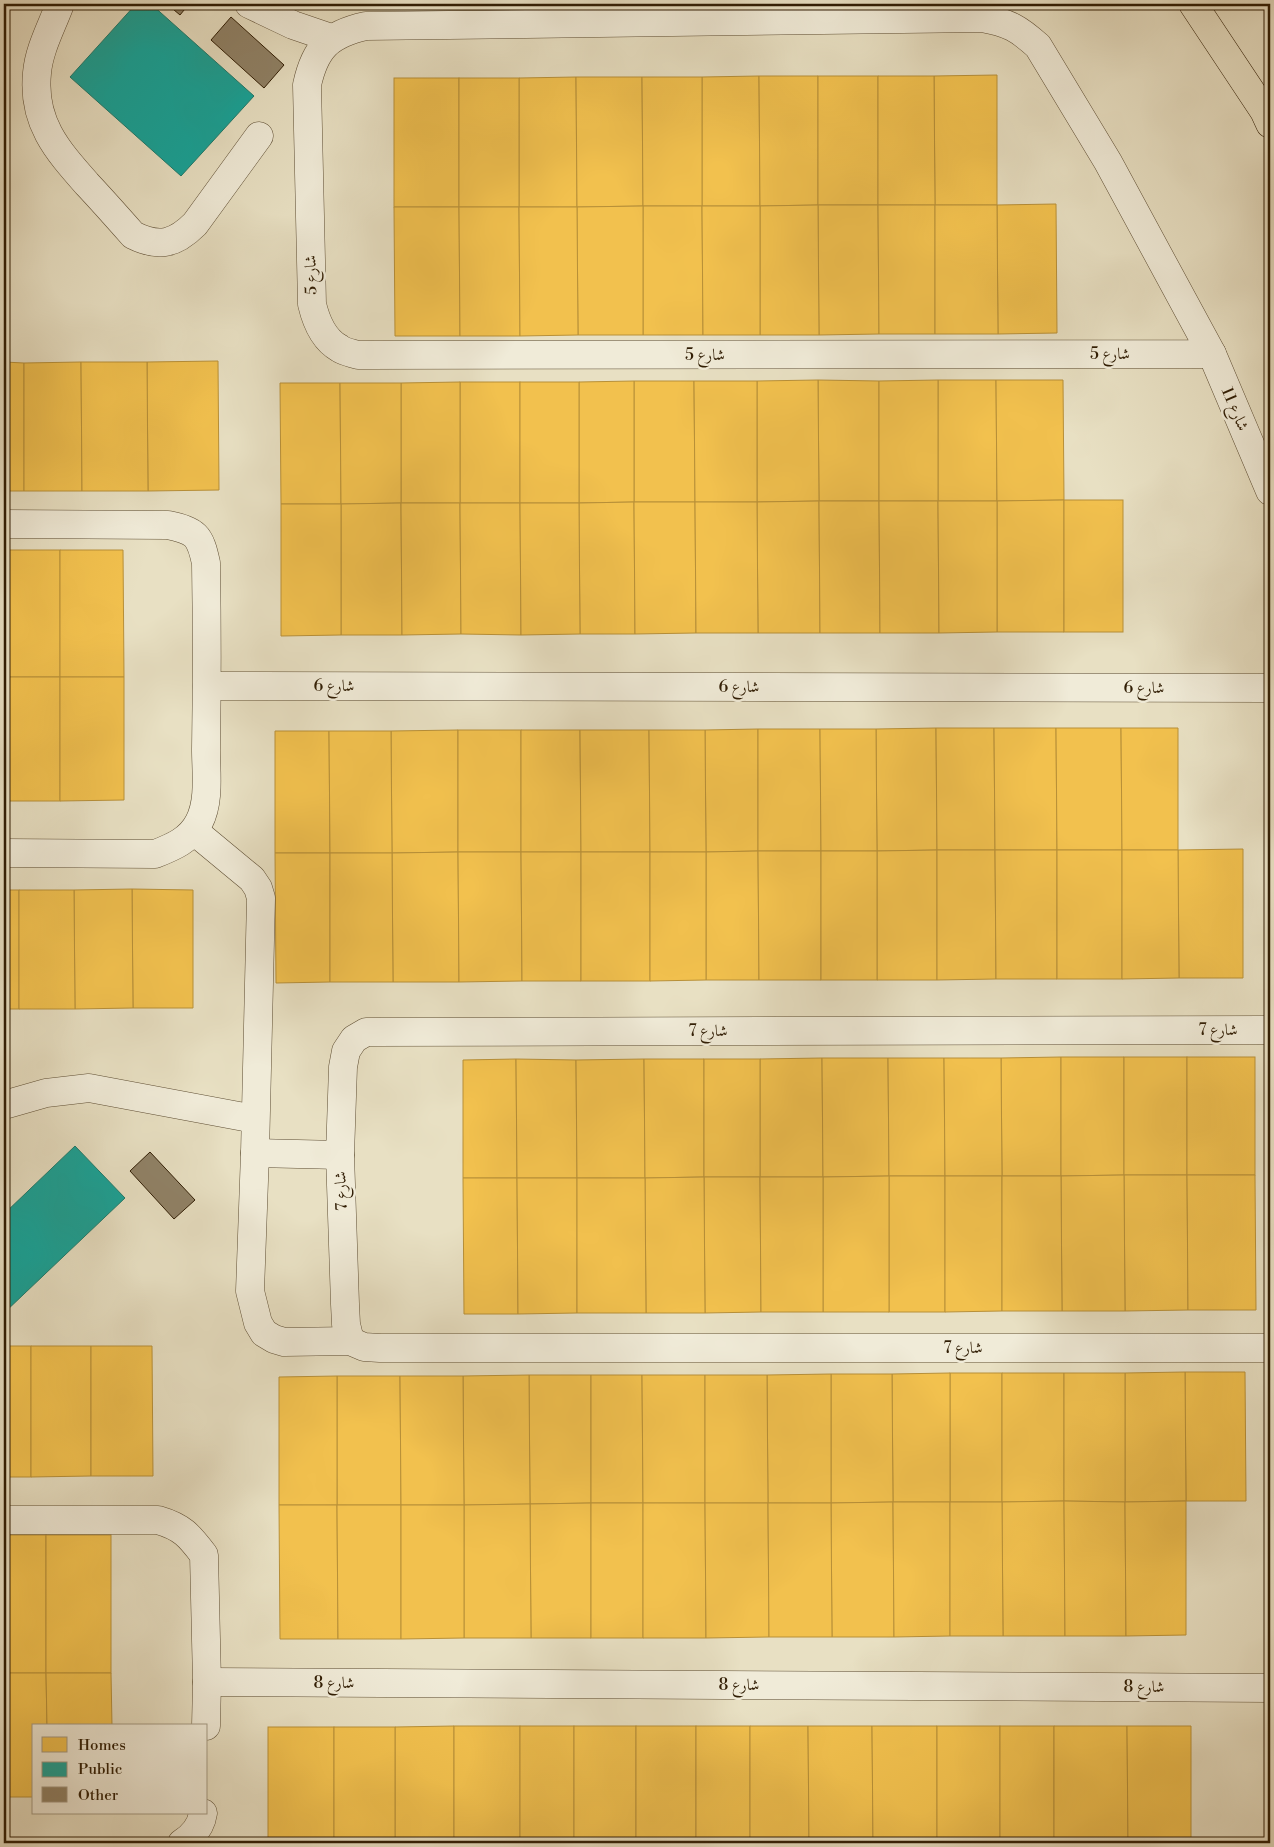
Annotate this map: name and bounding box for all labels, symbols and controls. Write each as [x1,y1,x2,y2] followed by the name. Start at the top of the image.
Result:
[301,255,324,295] street label: شارع 5
[1090,344,1130,367] street label: شارع 5
[685,345,725,368] street label: شارع 5
[1214,384,1253,435] street label: شارع 11
[314,676,354,699] street label: شارع 6
[719,677,759,700] street label: شارع 6
[1124,678,1164,701] street label: شارع 6
[1198,1020,1238,1043] street label: شارع 7
[688,1021,728,1044] street label: شارع 7
[330,1171,355,1211] street label: شارع 7
[943,1338,983,1361] street label: شارع 7
[314,1673,354,1696] street label: شارع 8
[719,1675,759,1698] street label: شارع 8
[1124,1677,1164,1700] street label: شارع 8
[32,1724,208,1814] legend
[78,1736,126,1755] text: Homes
[78,1760,122,1779] text: Public
[78,1786,119,1805] text: Other

